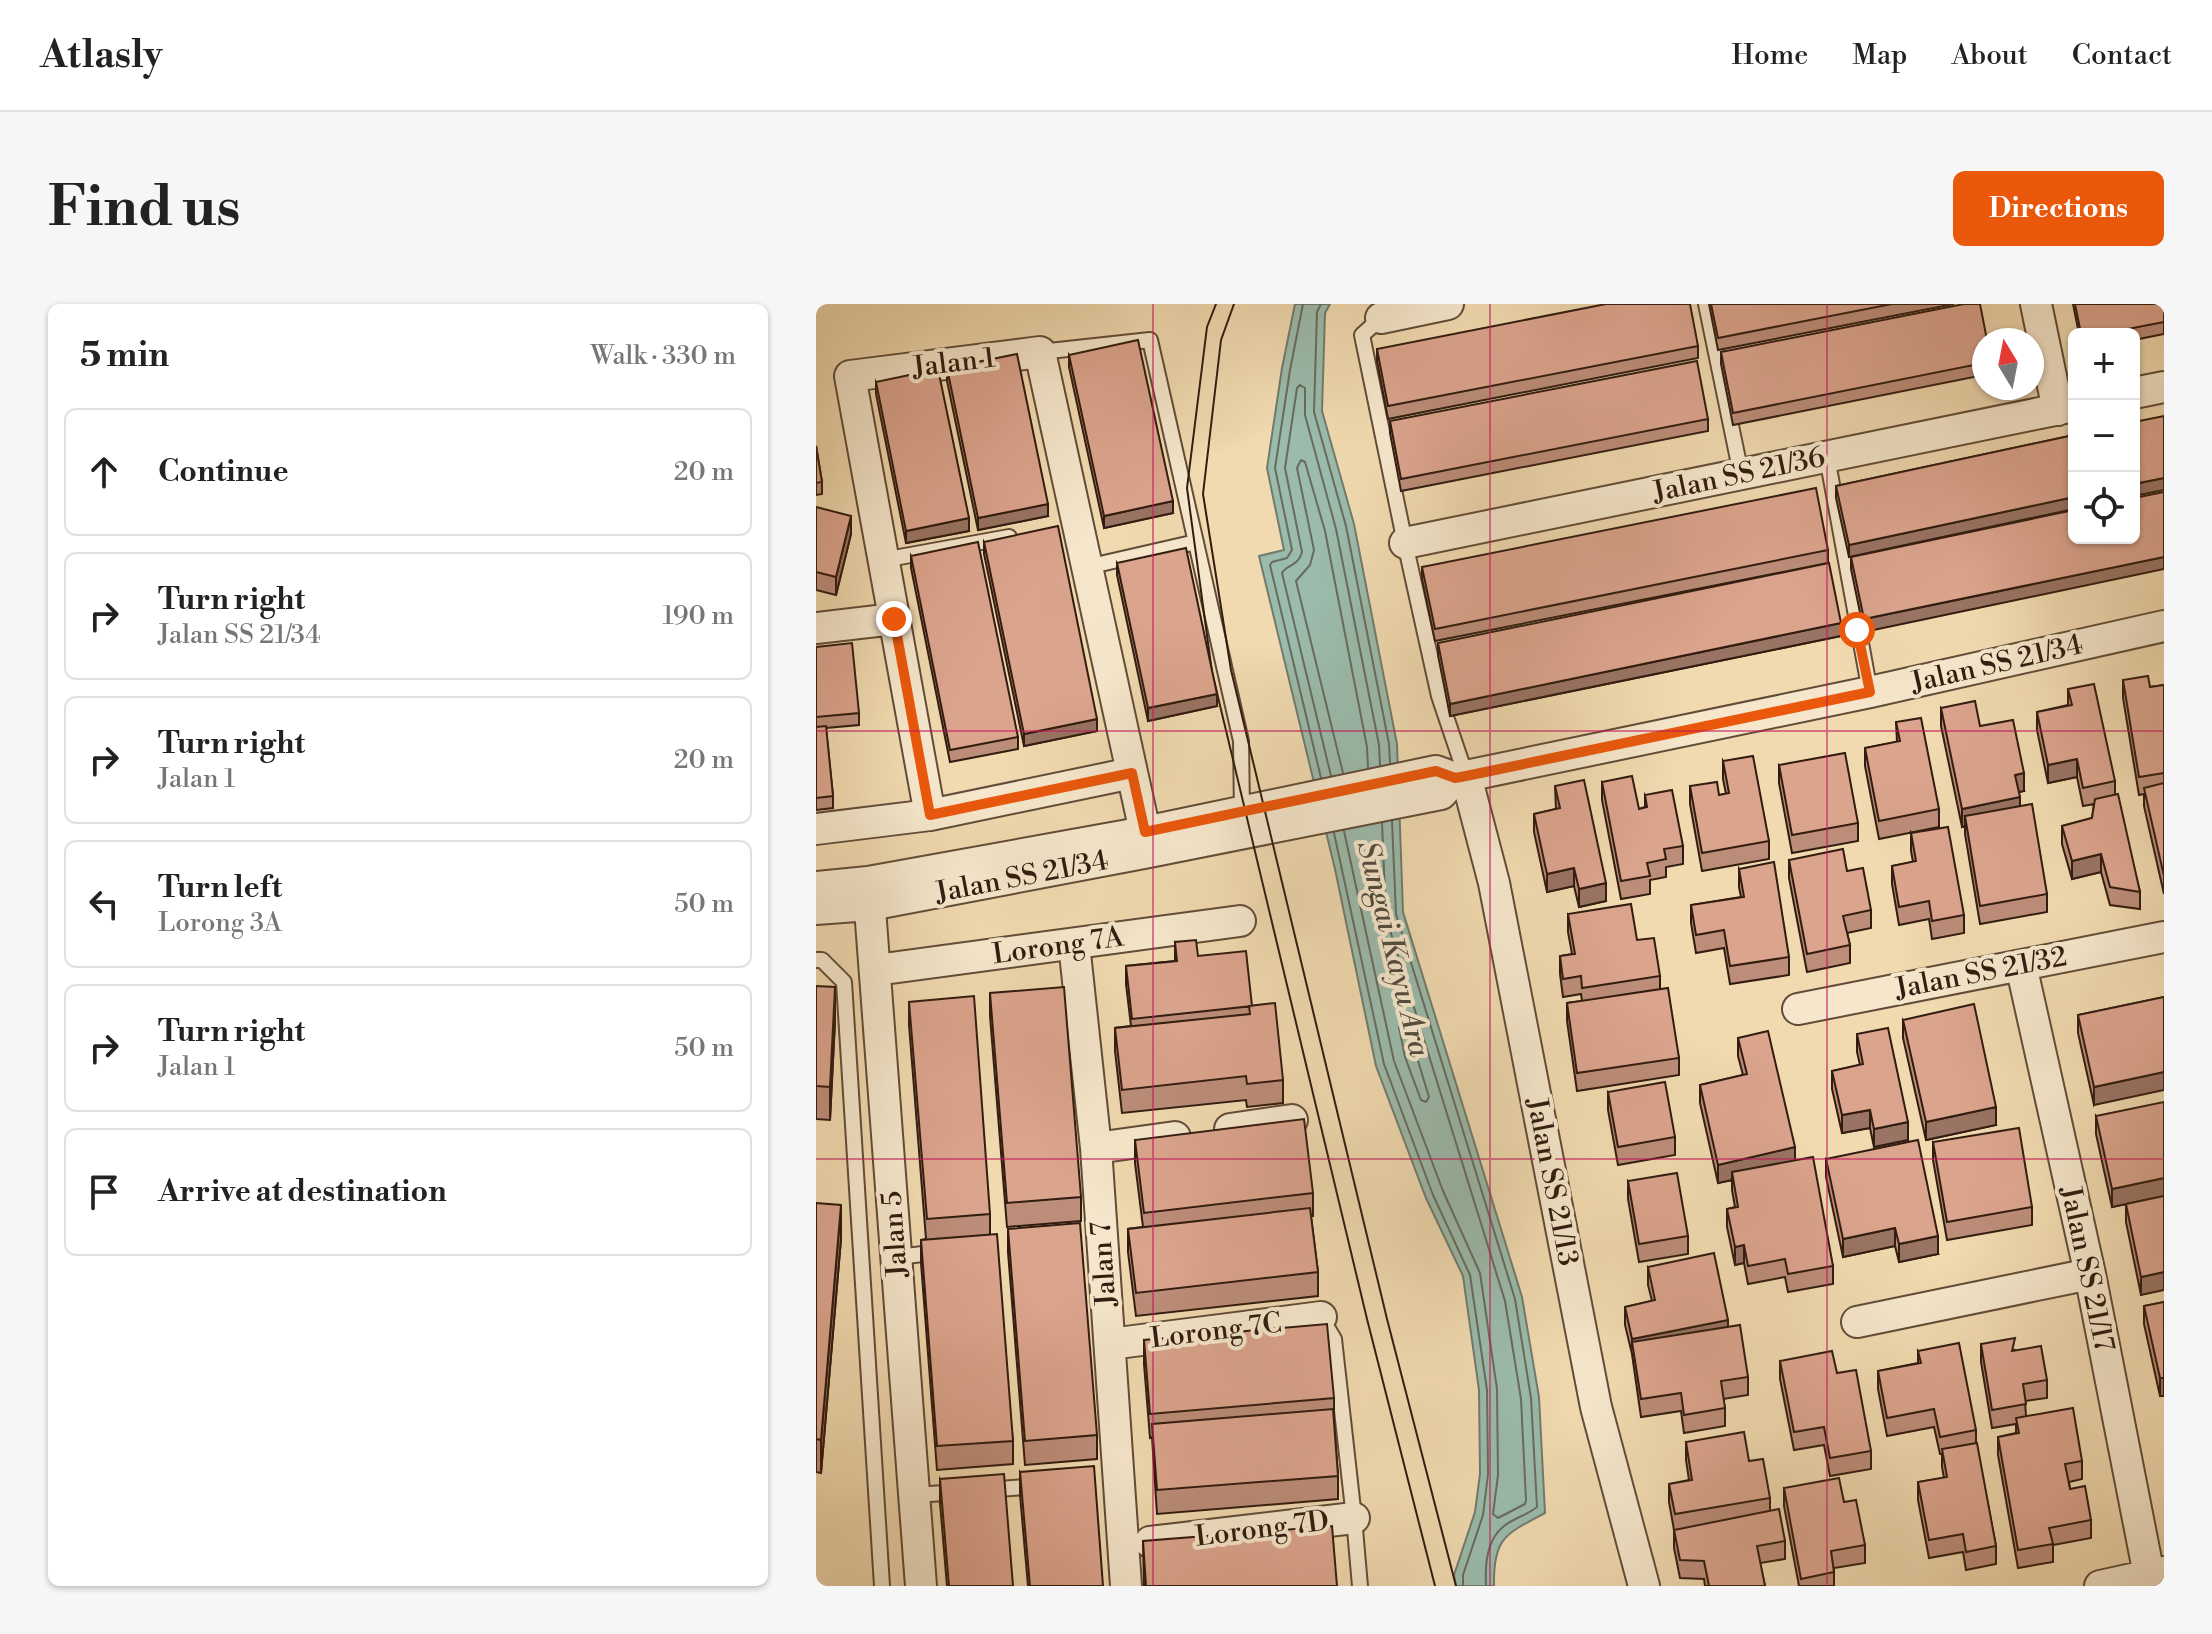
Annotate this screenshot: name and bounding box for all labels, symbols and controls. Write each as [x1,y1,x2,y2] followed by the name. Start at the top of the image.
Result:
[40,32,163,79] text: Atlasly
[1732,38,1808,73] text: Home
[1852,38,1907,73] text: Map
[1951,38,2028,73] text: About
[2072,38,2172,73] text: Contact
[1953,171,2164,246] button: Directions
[48,173,241,243] text: Find us
[1972,328,2044,400] north arrow
[2068,328,2140,544] map controls
[2068,328,2140,400] button: +
[80,335,169,377] text: 5 min
[591,340,736,372] text: Walk · 330 m
[910,341,997,386] street label: Jalan 1
[2068,400,2140,472] button: −
[1649,440,1828,511] street label: Jalan SS 21/36
[82,450,126,494] icon: ahead
[158,453,289,491] text: Continue
[674,456,734,488] text: 20 m
[2068,472,2140,544] button: locate
[158,581,305,619] text: Turn right
[82,594,126,638] icon: right
[663,600,734,632] text: 190 m
[876,601,912,637] route end
[1839,612,1875,648] route start
[158,619,321,651] text: Jalan SS 21/34
[1907,627,2086,701] street label: Jalan SS 21/34
[158,725,305,763] text: Turn right
[82,738,126,782] icon: right
[674,744,734,776] text: 20 m
[158,763,235,795] text: Jalan 1
[1348,837,1438,1061] water label: Sungai Kayu Ara
[932,843,1111,911] street label: Jalan SS 21/34
[158,869,282,907] text: Turn left
[82,882,126,926] icon: left
[674,888,734,920] text: 50 m
[158,907,282,939] text: Lorong 3A
[990,919,1127,973] street label: Lorong 7A
[1891,939,2070,1007] street label: Jalan SS 21/32
[158,1013,305,1051] text: Turn right
[82,1026,126,1070] icon: right
[674,1032,734,1064] text: 50 m
[158,1051,235,1083] text: Jalan 1
[1518,1094,1585,1269] street label: Jalan SS 21/13
[82,1170,126,1214] icon: arrive
[158,1173,447,1211] text: Arrive at destination
[2052,1182,2122,1355] street label: Jalan SS 21/17
[875,1190,916,1279] street label: Jalan 5
[1084,1220,1124,1309] street label: Jalan 7
[1148,1306,1284,1356] street label: Lorong 7C
[1193,1503,1331,1555] street label: Lorong 7D

